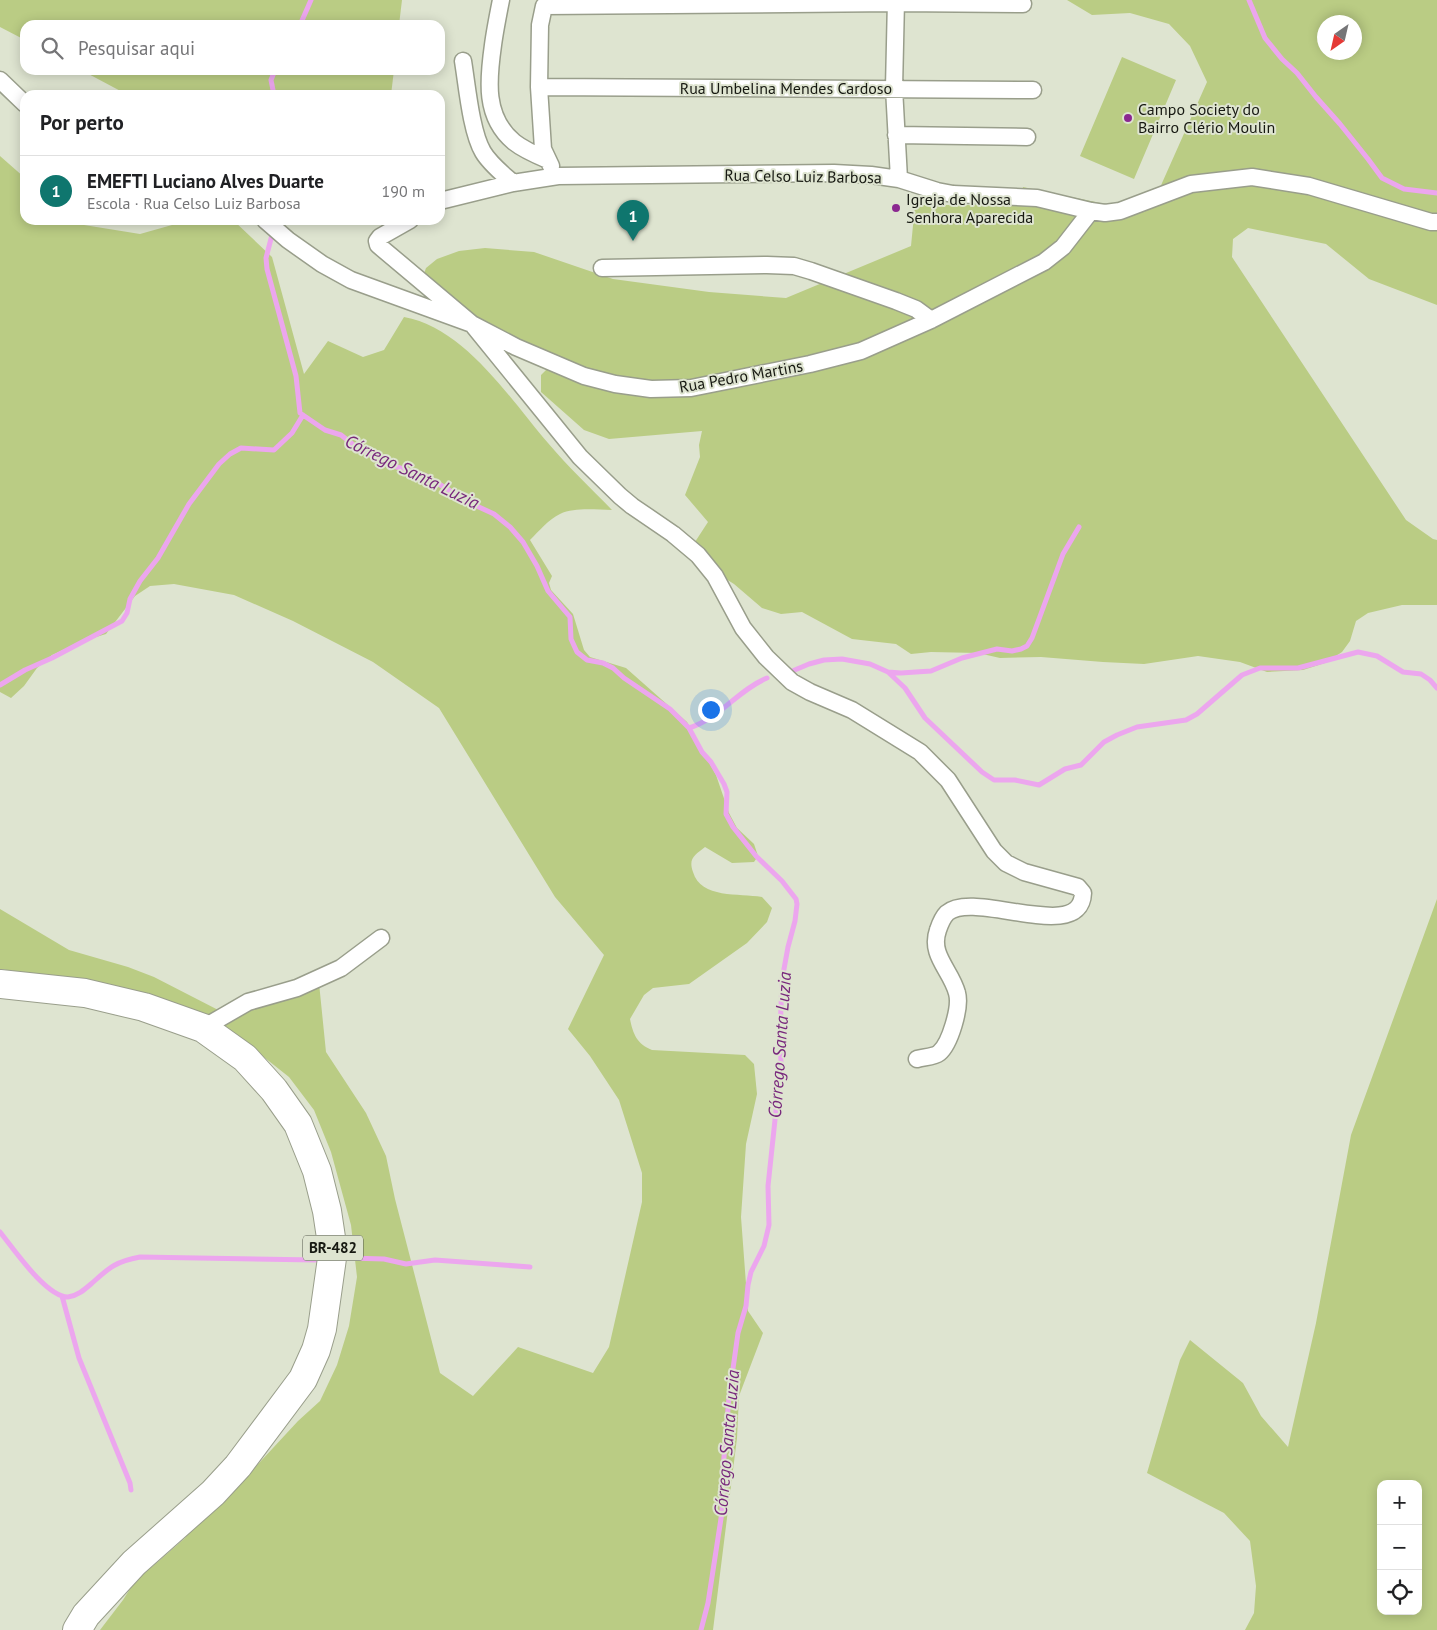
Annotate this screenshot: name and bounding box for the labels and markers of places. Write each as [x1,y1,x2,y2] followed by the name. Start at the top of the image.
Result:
[1138,99,1275,137] place label: Campo Society do Bairro Clério Moulin
[1122,112,1134,124] marker: Campo Society do Bairro Clério Moulin
[906,189,1033,227] place label: Igreja de Nossa Senhora Aparecida
[617,200,649,241] pin: 1
[890,202,902,214] marker: Igreja de Nossa Senhora Aparecida

